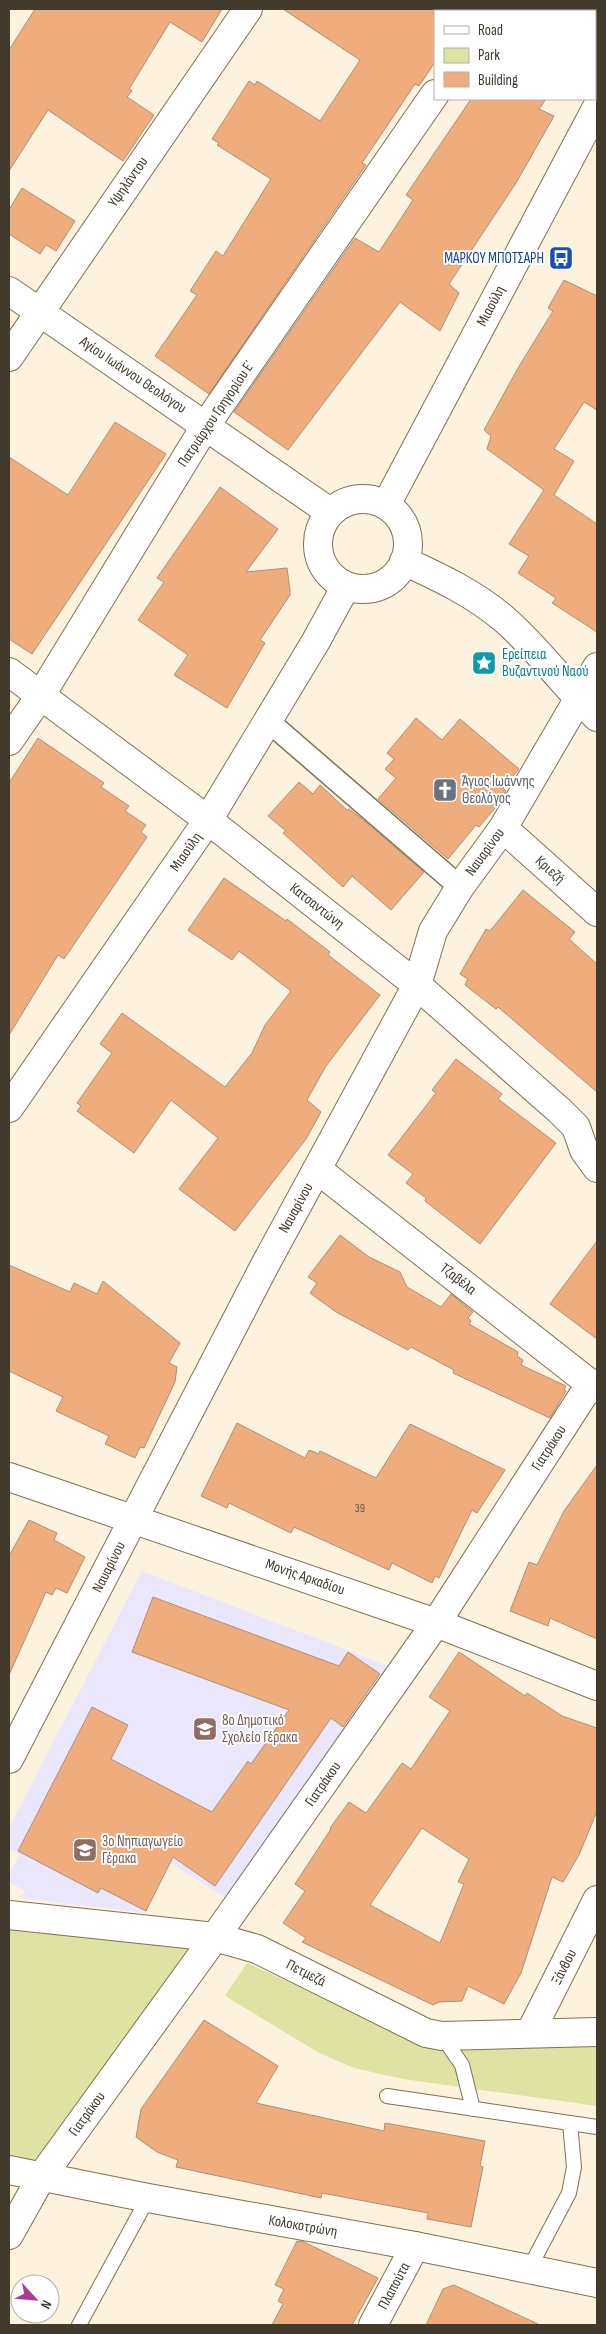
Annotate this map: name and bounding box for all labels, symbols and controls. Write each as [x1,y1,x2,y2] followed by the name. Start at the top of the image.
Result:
[434,10,596,100] legend
[478,21,503,40] text: Road
[478,46,500,65] text: Park
[478,71,518,90] text: Building
[104,153,152,211] street label: Υψηλάντου
[548,245,574,271] bus stop icon: ΜΑΡΚΟΥ ΜΠΟΤΣΑΡΗ
[444,249,544,268] place label: ΜΑΡΚΟΥ ΜΠΟΤΣΑΡΗ
[472,282,510,330] street label: Μιαούλη
[75,332,190,418] street label: Αγίου Ιωάννου Θεολόγου
[173,357,259,471] street label: Πατριάρχου Γρηγορίου Ε΄
[502,645,589,681] place label: Ερείπεια Βυζαντινού Ναού
[471,650,497,676] place icon: Ερείπεια Βυζαντινού Ναού
[462,772,535,808] place label: Άγιος Ιωάννης Θεολόγος
[432,777,458,803] church icon: Άγιος Ιωάννης Θεολόγος
[461,824,509,880] street label: Ναυαρίνου
[166,829,206,875] street label: Μιαούλη
[531,852,569,888] street label: Κριεζή
[286,879,348,933] street label: Κατσαντώνη
[274,1179,318,1237] street label: Ναυαρίνου
[436,1259,481,1300] street label: Τζαβέλα
[527,1422,571,1474] street label: Γιατράκου
[355,1501,365,1516] house number: 39
[88,1538,130,1596] street label: Ναυαρίνου
[263,1555,347,1599] street label: Μονής Αρκαδίου
[222,1711,298,1747] place label: 8ο Δημοτικό Σχολείο Γέρακα
[192,1716,218,1742] school or university icon: 8ο Δημοτικό Σχολείο Γέρακα
[301,1758,345,1810] street label: Γιατράκου
[102,1832,183,1868] place label: 3ο Νηπιαγωγείο Γέρακα
[72,1837,98,1863] school or university icon: 3ο Νηπιαγωγείο Γέρακα
[547,1946,581,1988] street label: Ξάνθου
[283,1955,330,1991] street label: Πετμεζά
[64,2088,110,2140] street label: Γιατράκου
[267,2211,339,2241] street label: Κολοκοτρώνη
[374,2259,415,2313] street label: Πλαπούτα
[10,2274,60,2324] north arrow
[37,2297,56,2312] text: N

